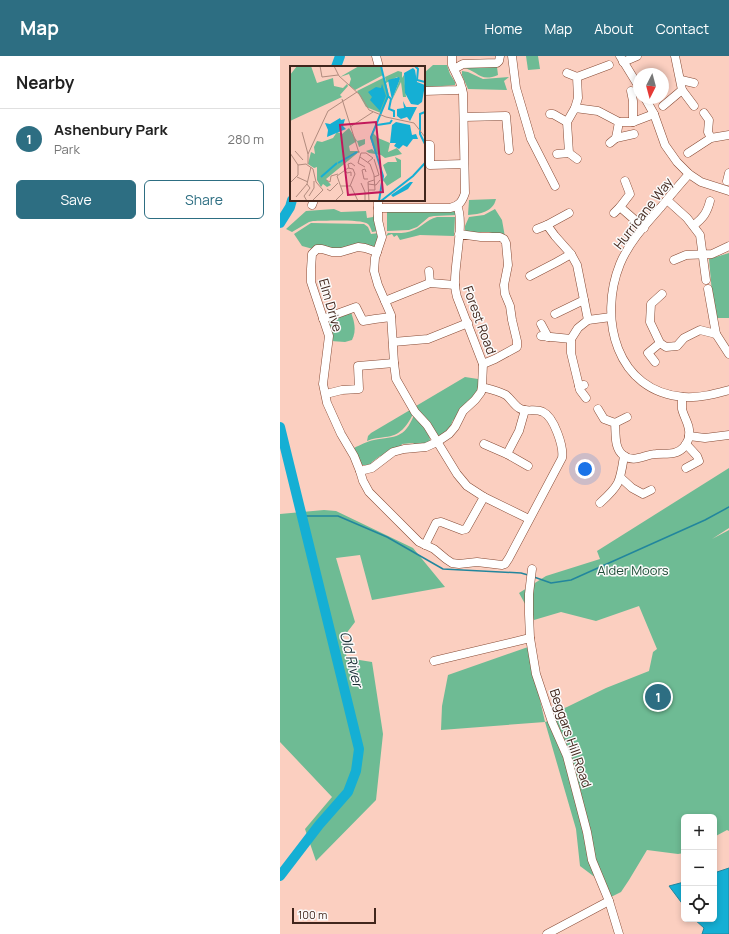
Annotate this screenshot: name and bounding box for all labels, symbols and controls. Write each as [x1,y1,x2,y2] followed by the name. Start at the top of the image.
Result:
[20,15,59,41] text: Map
[485,19,522,38] text: Home
[544,19,572,38] text: Map
[594,19,634,38] text: About
[656,19,709,38] text: Contact
[290,66,425,201] inset map
[633,68,669,104] north arrow
[16,71,74,94] text: Nearby
[54,119,168,140] text: Ashenbury Park
[26,130,32,148] text: 1
[227,130,264,148] text: 280 m
[54,140,80,158] text: Park
[609,173,677,253] street label: Hurricane Way
[16,180,136,219] button: Save
[144,180,264,219] button: Share
[315,276,347,334] street label: Elm Drive
[459,283,501,357] street label: Forest Road
[575,459,595,479] your location
[597,561,669,579] park label: Alder Moors
[336,629,369,691] water label: Old River
[645,682,671,712] pin: 1
[546,686,596,790] street label: Beggars Hill Road
[681,814,717,922] map controls
[681,814,717,850] button: +
[681,850,717,886] button: −
[681,886,717,922] button: locate
[292,906,376,925] scale bar
[298,907,327,922] text: 100 m

